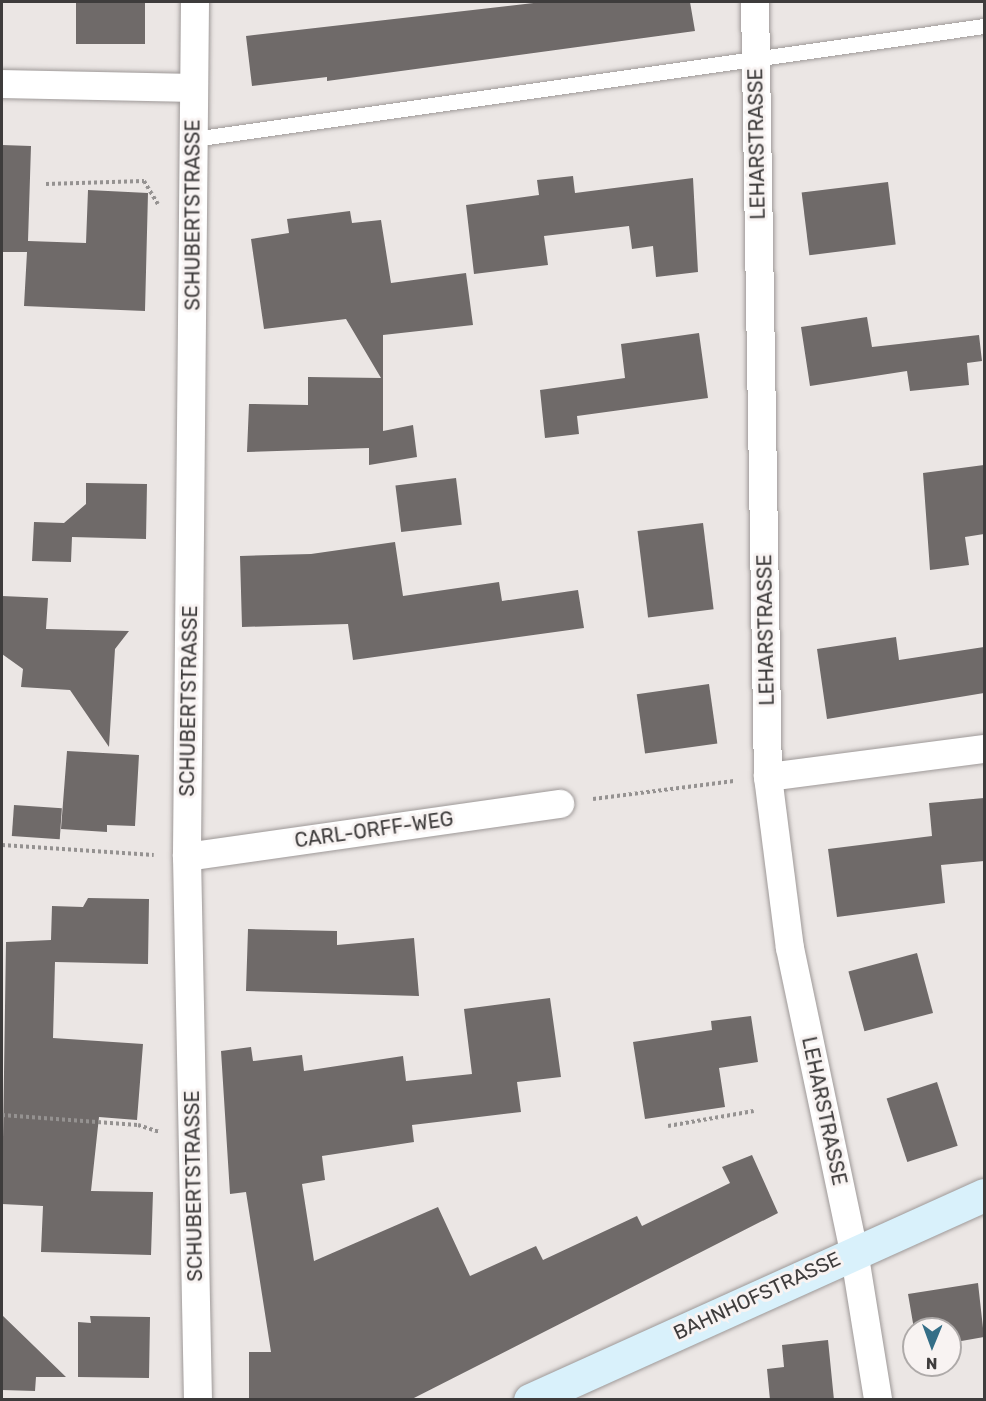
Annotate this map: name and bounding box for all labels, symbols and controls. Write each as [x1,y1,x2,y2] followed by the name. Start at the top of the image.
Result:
[744,68,770,220] street label: LEHARSTRASSE
[181,119,205,311] street label: SCHUBERTSTRASSE
[753,554,779,706] street label: LEHARSTRASSE
[175,605,203,797] street label: SCHUBERTSTRASSE
[293,807,455,853] street label: CARL-ORFF-WEG
[797,1034,851,1188] street label: LEHARSTRASSE
[180,1090,208,1282] street label: SCHUBERTSTRASSE
[670,1247,844,1345] street label: BAHNHOFSTRASSE
[902,1317,962,1377] north arrow
[926,1354,938,1373] text: N

